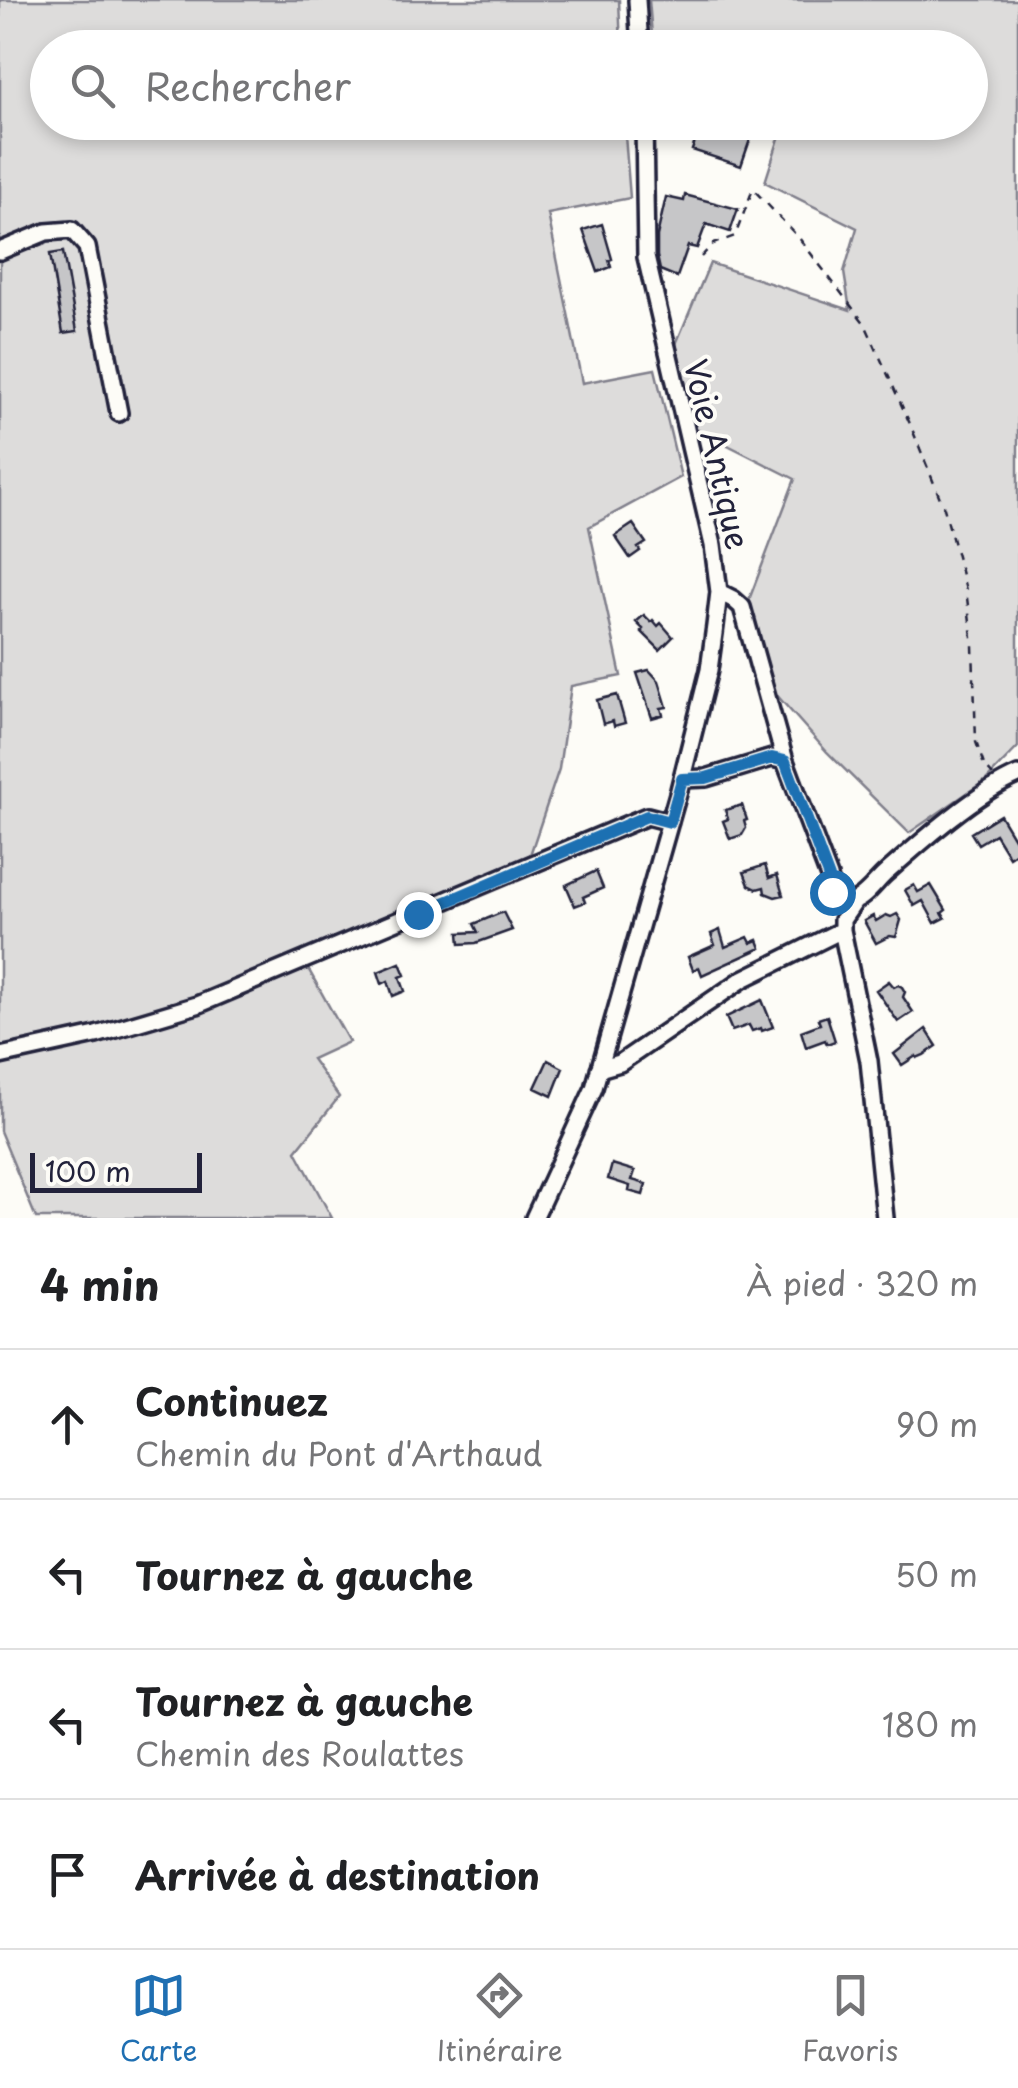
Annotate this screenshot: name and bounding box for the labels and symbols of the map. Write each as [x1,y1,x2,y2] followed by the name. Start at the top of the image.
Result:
[673,354,763,554] street label: Voie Antique
[810,870,856,916] route start
[396,892,442,938] route end
[30,1148,202,1192] scale bar

